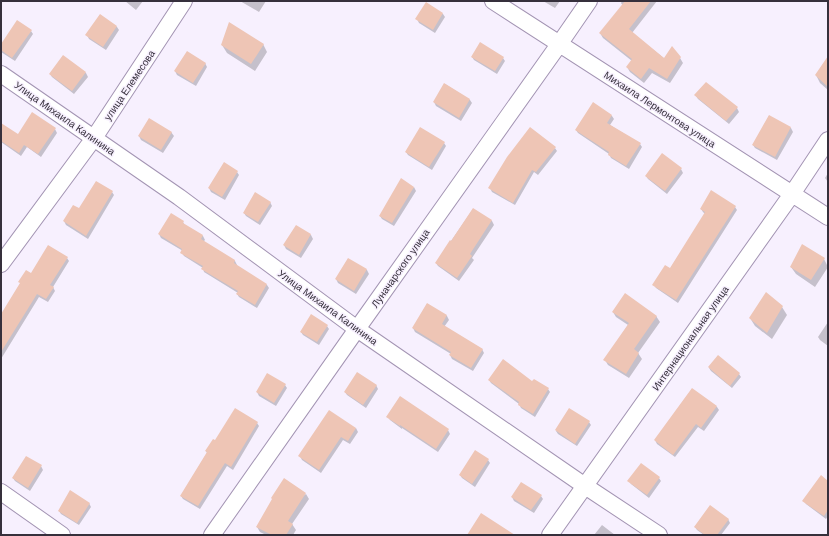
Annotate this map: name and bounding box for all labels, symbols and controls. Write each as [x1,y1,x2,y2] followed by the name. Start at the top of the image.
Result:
[101,47,158,123] street label: улица Елемесова
[601,68,718,151] street label: Михаила Лермонтова улица
[12,79,118,158] street label: Улица Михаила Калинина
[368,226,433,310] street label: Луначарского улица
[275,267,380,348] street label: Улица Михаила Калинина
[649,283,732,393] street label: Интернациональная улица

